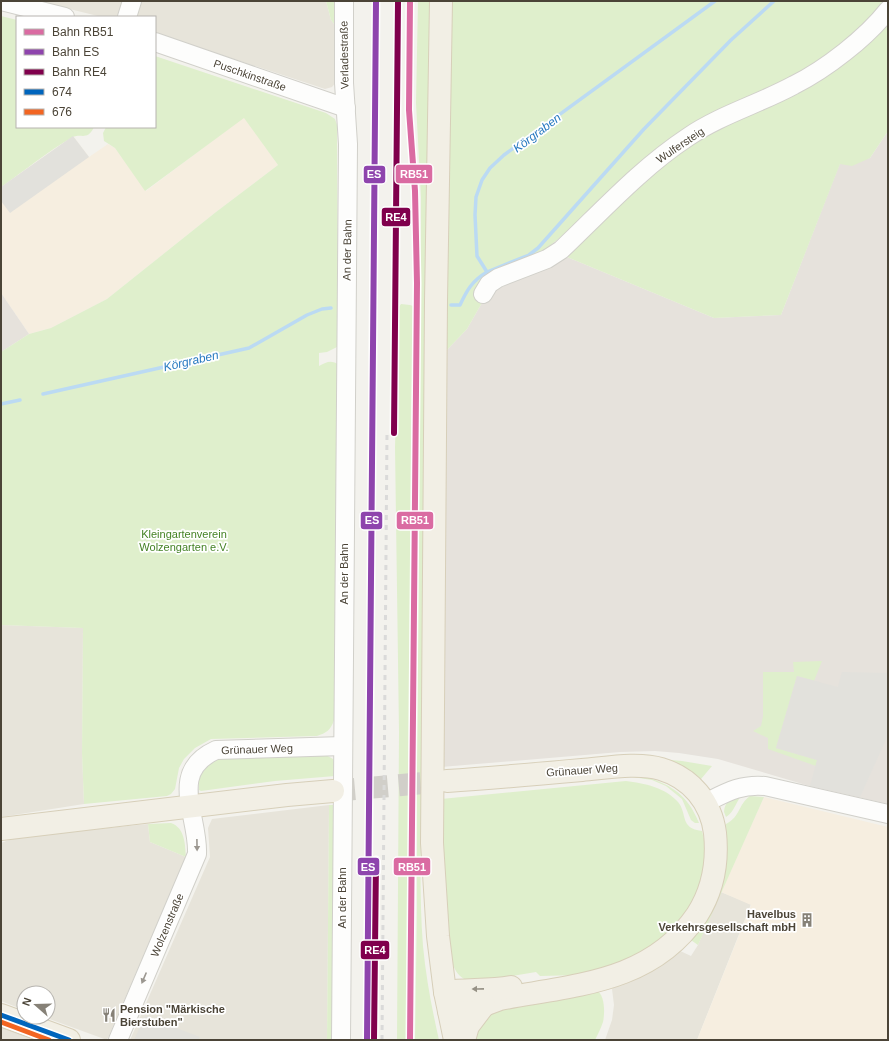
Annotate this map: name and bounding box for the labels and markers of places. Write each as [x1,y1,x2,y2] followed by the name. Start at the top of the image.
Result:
[658,908,796,933] place label: Havelbus Verkehrsgesellschaft mbH
[799,912,815,928] building icon: Havelbus Verkehrsgesellschaft mbH
[120,1003,225,1028] place label: Pension "Märkische Bierstuben"
[101,1007,117,1023] restaurant icon: Pension "Märkische Bierstuben"

